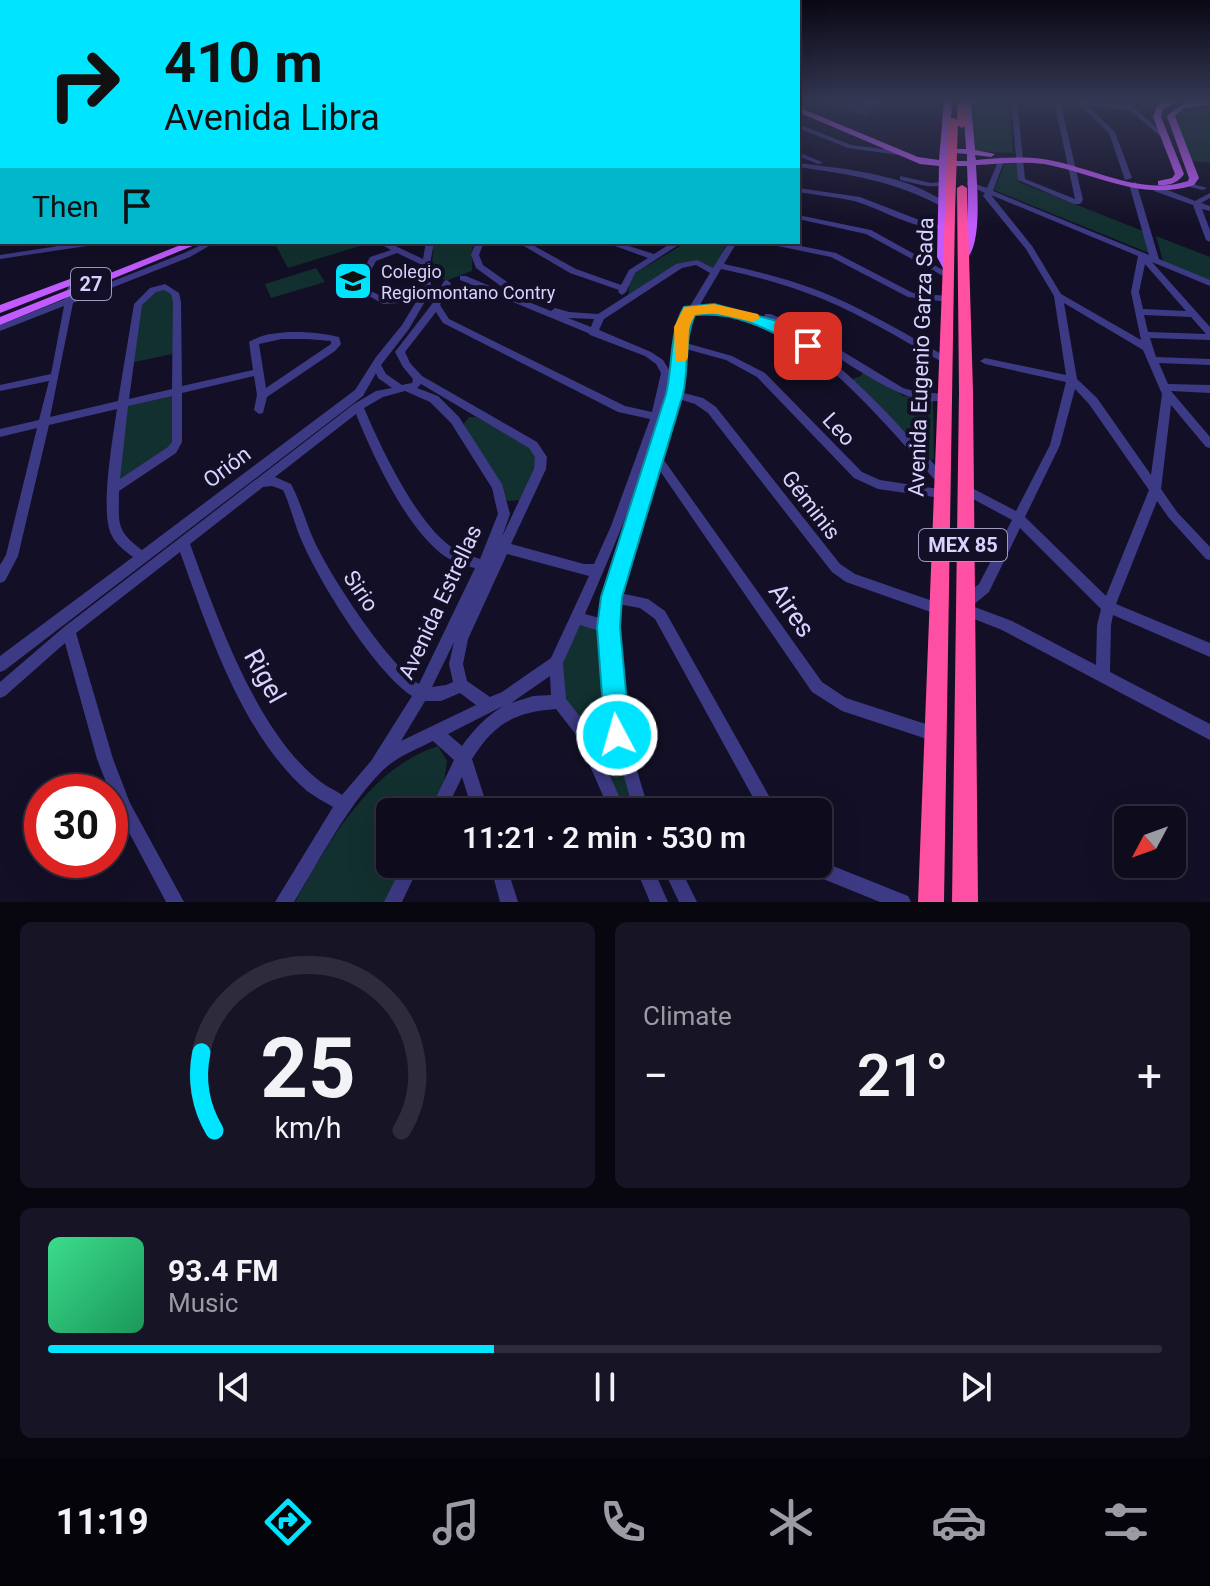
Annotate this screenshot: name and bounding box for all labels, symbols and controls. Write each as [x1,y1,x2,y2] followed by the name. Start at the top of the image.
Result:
[164,30,323,96] text: 410 m
[32,32,136,136] icon: right
[164,97,380,139] text: Avenida Libra
[115,184,159,228] icon: arrive
[32,189,99,224] text: Then
[904,217,938,497] street label: Avenida Eugenio Garza Sada
[332,260,374,302] school or university icon: Colegio Regiomontano Contry
[381,261,556,303] place label: Colegio Regiomontano Contry
[71,268,111,300] road number: 27
[774,312,842,380] pin
[786,324,830,368] icon: arrive
[818,407,860,451] street label: Leo
[198,441,256,493] street label: Orión
[776,466,846,544] street label: Géminis
[393,521,487,683] street label: Avenida Estrellas
[919,529,1007,561] road number: MEX 85
[338,566,384,616] street label: Sirio
[763,577,821,643] street label: Aires
[238,644,292,708] street label: Rigel
[575,693,659,777] position arrow
[24,774,128,878] speed limit sign: 30
[1114,806,1186,878] north arrow
[1114,806,1186,878] map controls
[462,820,746,855] text: 11:21 · 2 min · 530 m
[643,1001,732,1031] text: Climate
[260,1020,355,1117] text: 25
[857,1040,948,1111] text: 21°
[643,1050,668,1102] text: −
[1137,1050,1162,1102] text: +
[274,1111,341,1145] text: km/h
[168,1253,279,1288] text: 93.4 FM
[168,1288,238,1318] text: Music
[212,1365,256,1409] icon: previous
[583,1365,627,1409] icon: pause
[954,1365,998,1409] icon: next
[260,1494,316,1550] icon: directions
[428,1494,484,1550] icon: music
[595,1494,651,1550] icon: phone
[763,1494,819,1550] icon: climate
[931,1494,987,1550] icon: car
[1098,1494,1154,1550] icon: filters
[56,1501,149,1543] text: 11:19

